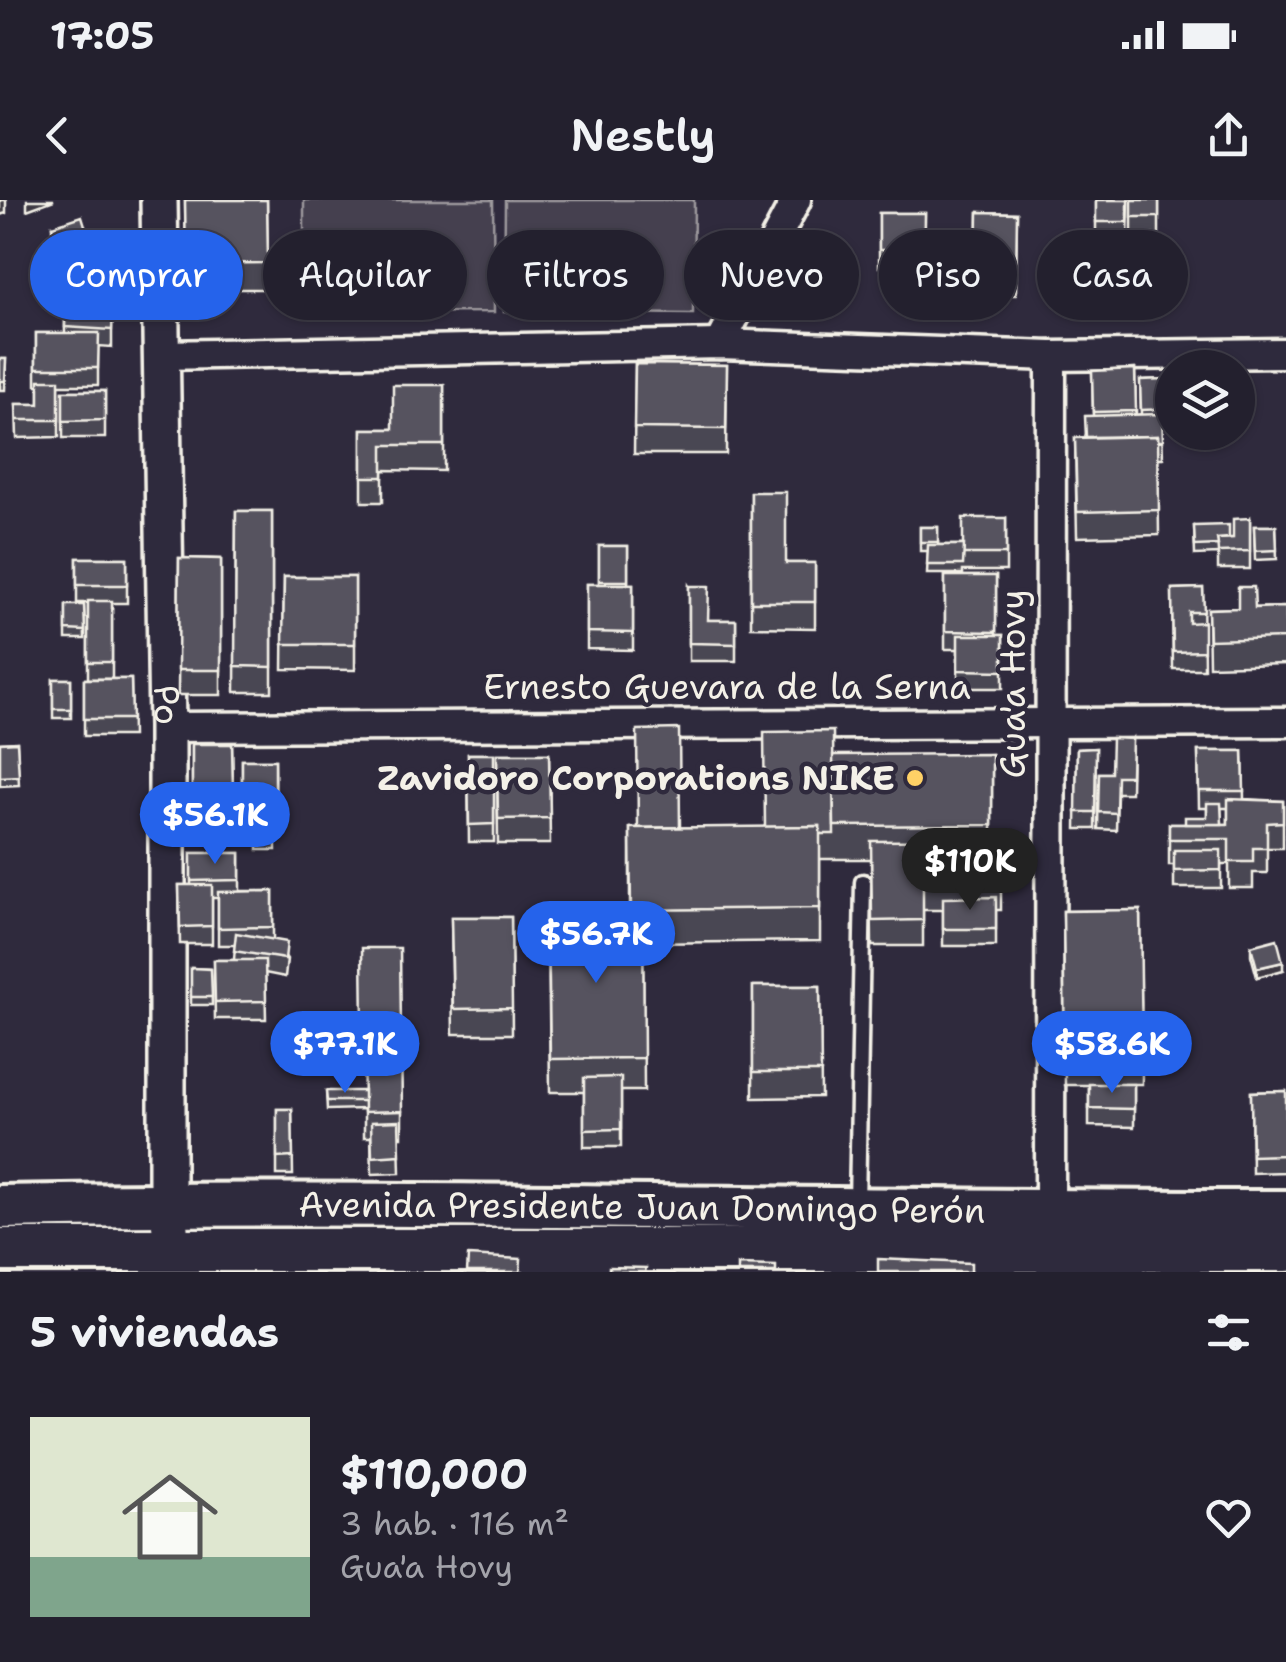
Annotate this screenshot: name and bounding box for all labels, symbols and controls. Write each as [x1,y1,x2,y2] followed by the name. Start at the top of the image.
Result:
[50,10,154,61] text: 17:05
[570,105,716,165] text: Nestly
[30,108,85,163] icon: back
[1201,108,1256,163] icon: share
[30,230,243,320] chip: Comprar
[263,230,467,320] chip: Alquilar
[487,230,664,320] chip: Filtros
[684,230,859,320] chip: Nuevo
[879,230,1017,320] chip: Piso
[1037,230,1188,320] chip: Casa
[1155,350,1255,450] map controls
[1155,350,1255,450] button: layers
[989,589,1036,779] street label: Gua'a Hovy
[483,663,971,710] street label: Ernesto Guevara de la Serna
[143,684,191,725] street label: Po
[377,754,895,801] place label: Zavidoro Corporations NIKE
[904,767,926,789] marker: Zavidoro Corporations NIKE
[134,782,296,867] pin: $56.1K
[162,793,268,836] text: $56.1K
[900,828,1040,913] pin: $110K
[924,839,1016,882] text: $110K
[515,901,677,986] pin: $56.7K
[539,912,653,955] text: $56.7K
[264,1011,426,1096] pin: $77.1K
[1031,1011,1193,1096] pin: $58.6K
[292,1022,398,1065] text: $77.1K
[1054,1022,1170,1065] text: $58.6K
[299,1181,986,1234] street label: Avenida Presidente Juan Domingo Perón
[30,1304,279,1360] text: 5 viviendas
[1201,1305,1256,1360] icon: filters
[340,1446,529,1502] text: $110,000
[110,1457,230,1577] icon: home
[1201,1490,1256,1545] icon: heart
[340,1502,569,1545] text: 3 hab. · 116 m²
[340,1545,513,1588] text: Gua'a Hovy

